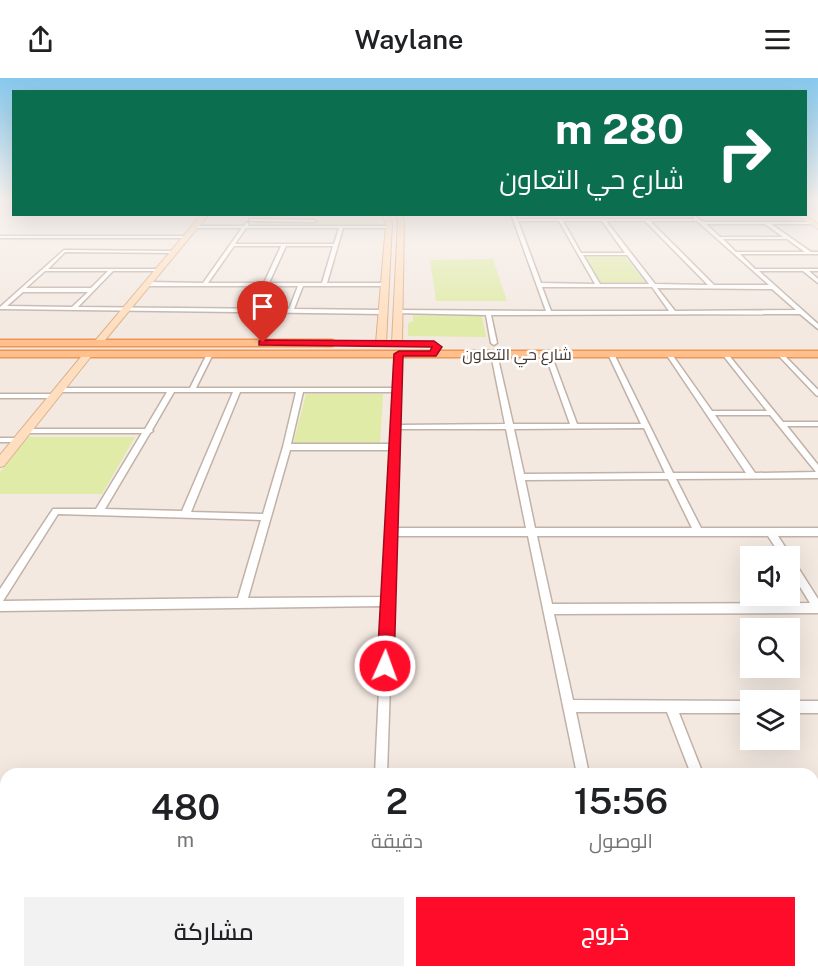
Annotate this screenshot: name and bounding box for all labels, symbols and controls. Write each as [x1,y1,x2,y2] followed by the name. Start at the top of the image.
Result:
[24,23,57,56] icon: share
[355,23,463,55] text: Waylane
[761,23,794,56] icon: menu
[555,104,684,153] text: 280 m
[705,114,783,192] icon: right
[499,163,684,195] text: شارع حي التعاون
[237,281,288,343] pin
[246,290,279,323] icon: arrive
[462,345,572,368] street label: شارع حي التعاون
[740,546,800,750] map controls
[740,546,800,606] button: sound
[740,618,800,678] button: search
[353,634,417,698] position arrow
[740,690,800,750] button: layers
[386,780,408,822] text: 2
[574,780,668,822] text: 15:56
[151,786,220,828] text: 480
[177,828,194,852] text: m
[371,829,423,853] text: دقيقة
[589,829,653,853] text: الوصول
[24,897,404,966] button: مشاركة
[416,897,795,966] button: خروج

